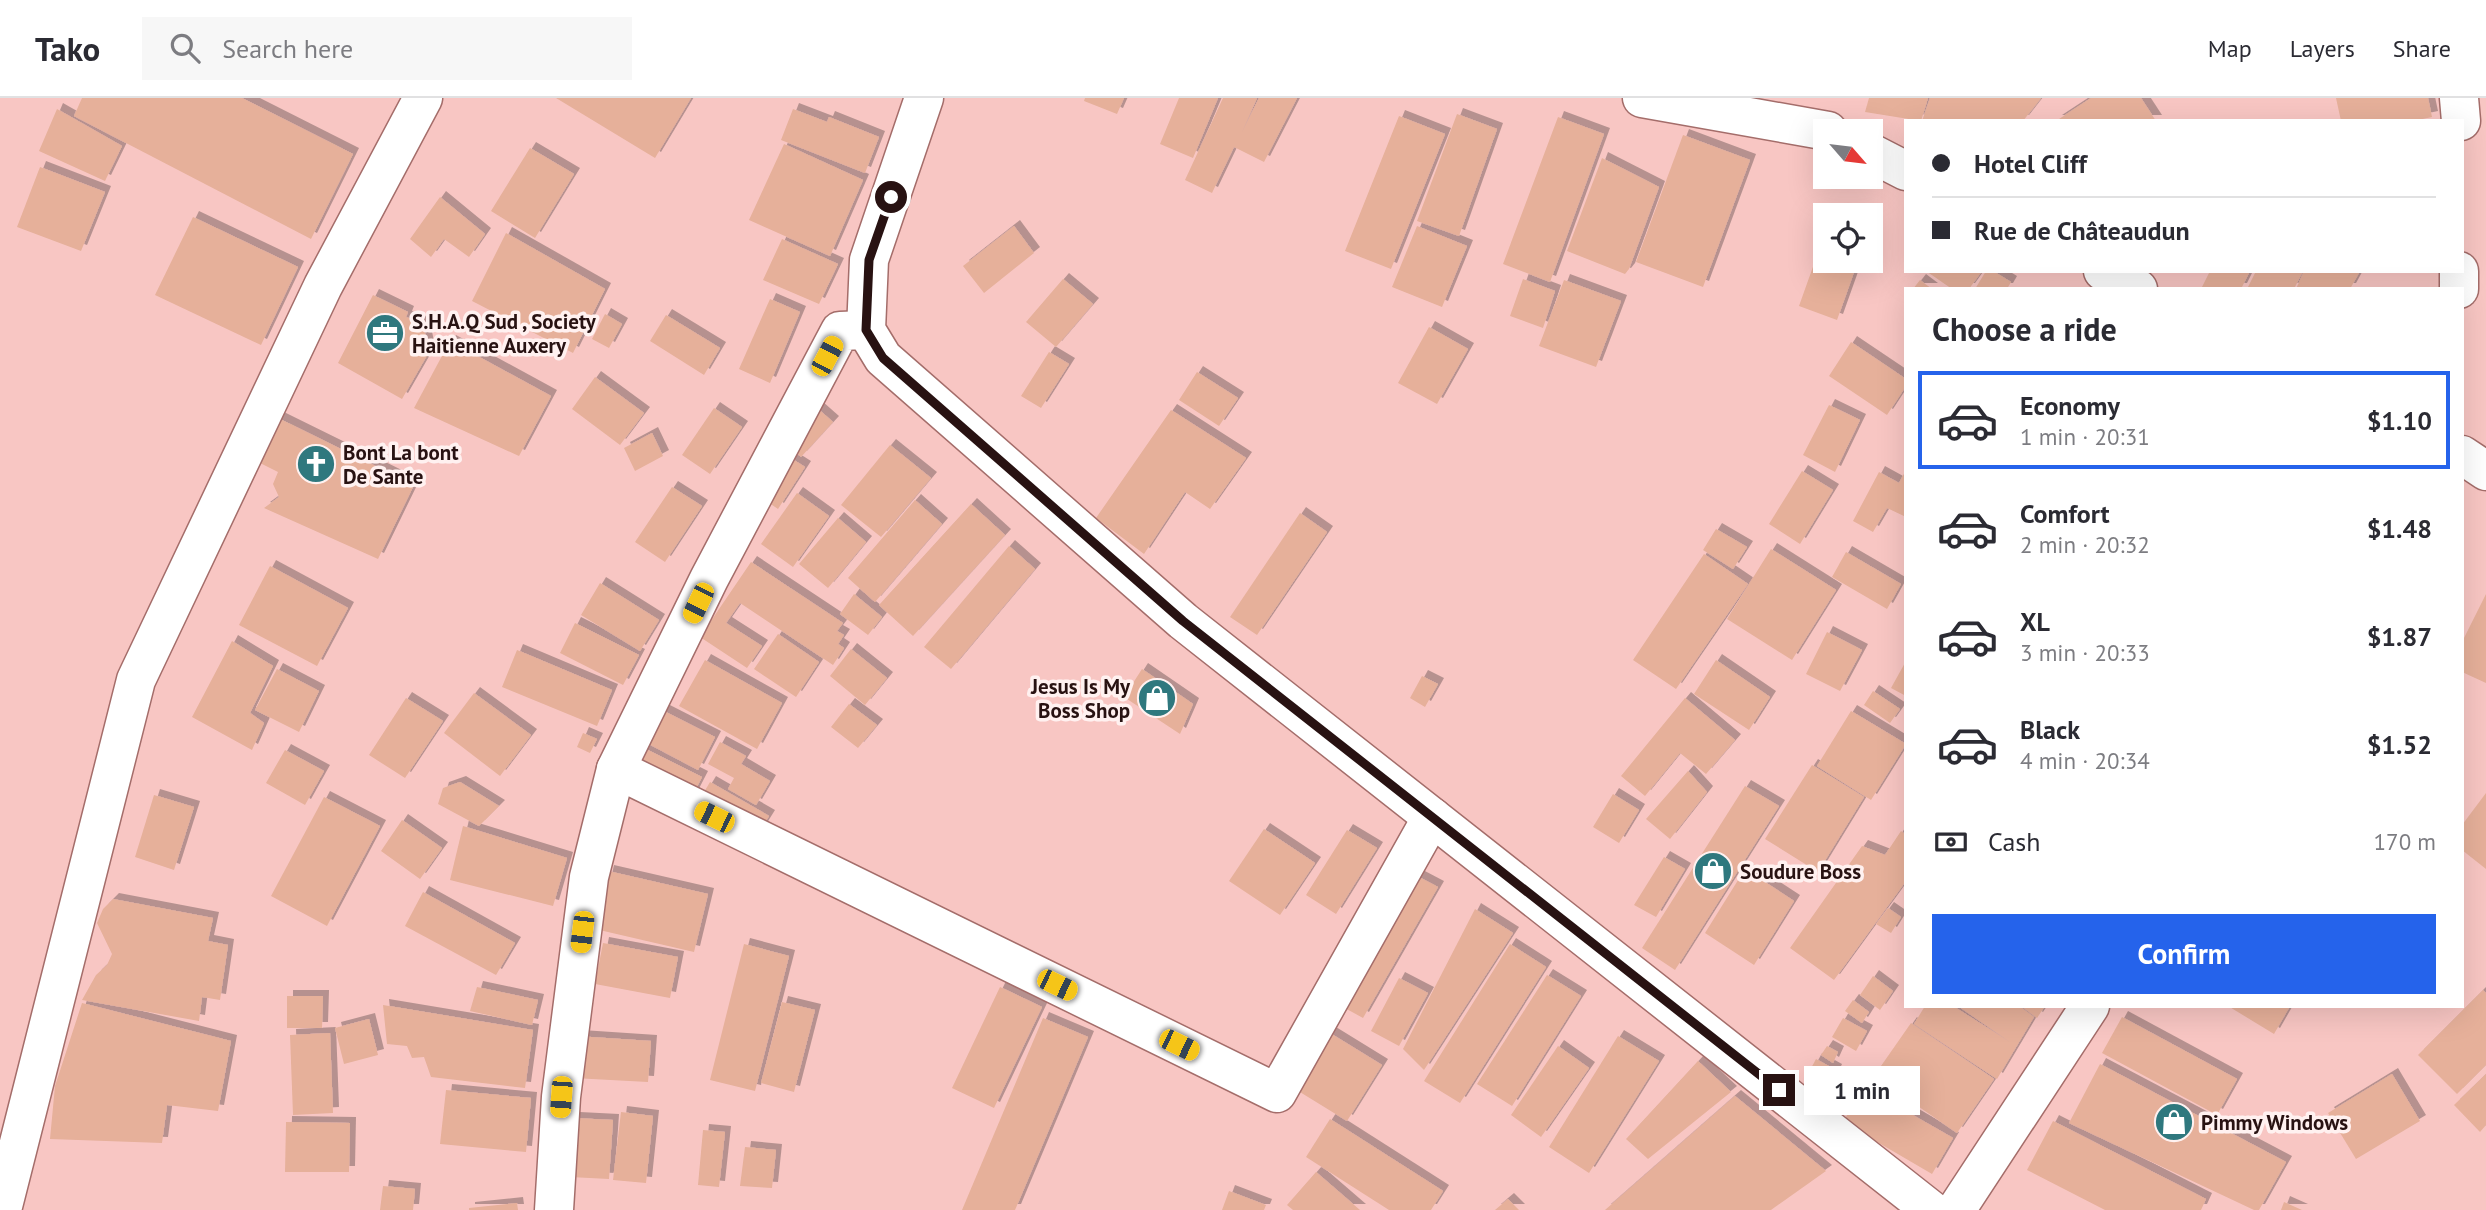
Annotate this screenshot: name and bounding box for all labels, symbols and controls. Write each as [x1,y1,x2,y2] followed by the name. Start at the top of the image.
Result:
[142,17,632,80] search box
[35,27,100,70] text: Tako
[166,29,204,67] icon: search
[222,32,353,65] text: Search here
[2208,33,2252,64] text: Map
[2290,33,2355,64] text: Layers
[2393,33,2451,64] text: Share
[1813,119,1883,189] north arrow
[1813,119,1883,273] map controls
[1974,147,2087,180] text: Hotel Cliff
[875,181,907,213] route start
[1813,203,1883,273] button: locate
[1974,214,2190,247] text: Rue de Châteaudun
[412,308,597,359] place label: S.H.A.Q Sud , Society Haitienne Auxery
[1932,308,2117,350] text: Choose a ride
[364,312,406,354] office icon: S.H.A.Q Sud , Society Haitienne Auxery
[808,333,847,379] car
[1936,389,1999,452] icon: car
[2020,389,2120,422] text: Economy
[2367,404,2432,437] text: $1.10
[2020,422,2150,451] text: 1 min · 20:31
[343,439,459,490] place label: Bont La bont De Sante
[295,443,337,485] church icon: Bont La bont De Sante
[1936,497,1999,560] icon: car
[2020,497,2110,530] text: Comfort
[2367,512,2432,545] text: $1.48
[2020,530,2150,559] text: 2 min · 20:32
[680,580,717,626] car
[1936,605,1999,668] icon: car
[2020,605,2050,638] text: XL
[2367,620,2432,653] text: $1.87
[2020,638,2150,667] text: 3 min · 20:33
[1030,673,1131,724] place label: Jesus Is My Boss Shop
[1136,677,1178,719] shop icon: Jesus Is My Boss Shop
[1936,713,1999,776] icon: car
[2020,713,2080,746] text: Black
[2367,728,2432,761] text: $1.52
[2020,746,2150,775] text: 4 min · 20:34
[691,798,738,836] car
[1932,823,1970,861] icon: cash
[1988,825,2040,858] text: Cash
[2374,827,2436,856] text: 170 m
[1692,850,1734,892] shop icon: Soudure Boss
[1740,858,1861,885] place label: Soudure Boss
[570,910,595,954] car
[1932,914,2436,994] button: Confirm
[1034,966,1081,1004] car
[1156,1026,1203,1064] car
[1803,1066,1919,1114] callout: 1 min
[1763,1074,1795,1106] route end
[550,1075,573,1119] car
[1834,1076,1890,1105] text: 1 min
[2153,1101,2195,1143] shop icon: Pimmy Windows
[2201,1109,2348,1136] place label: Pimmy Windows

